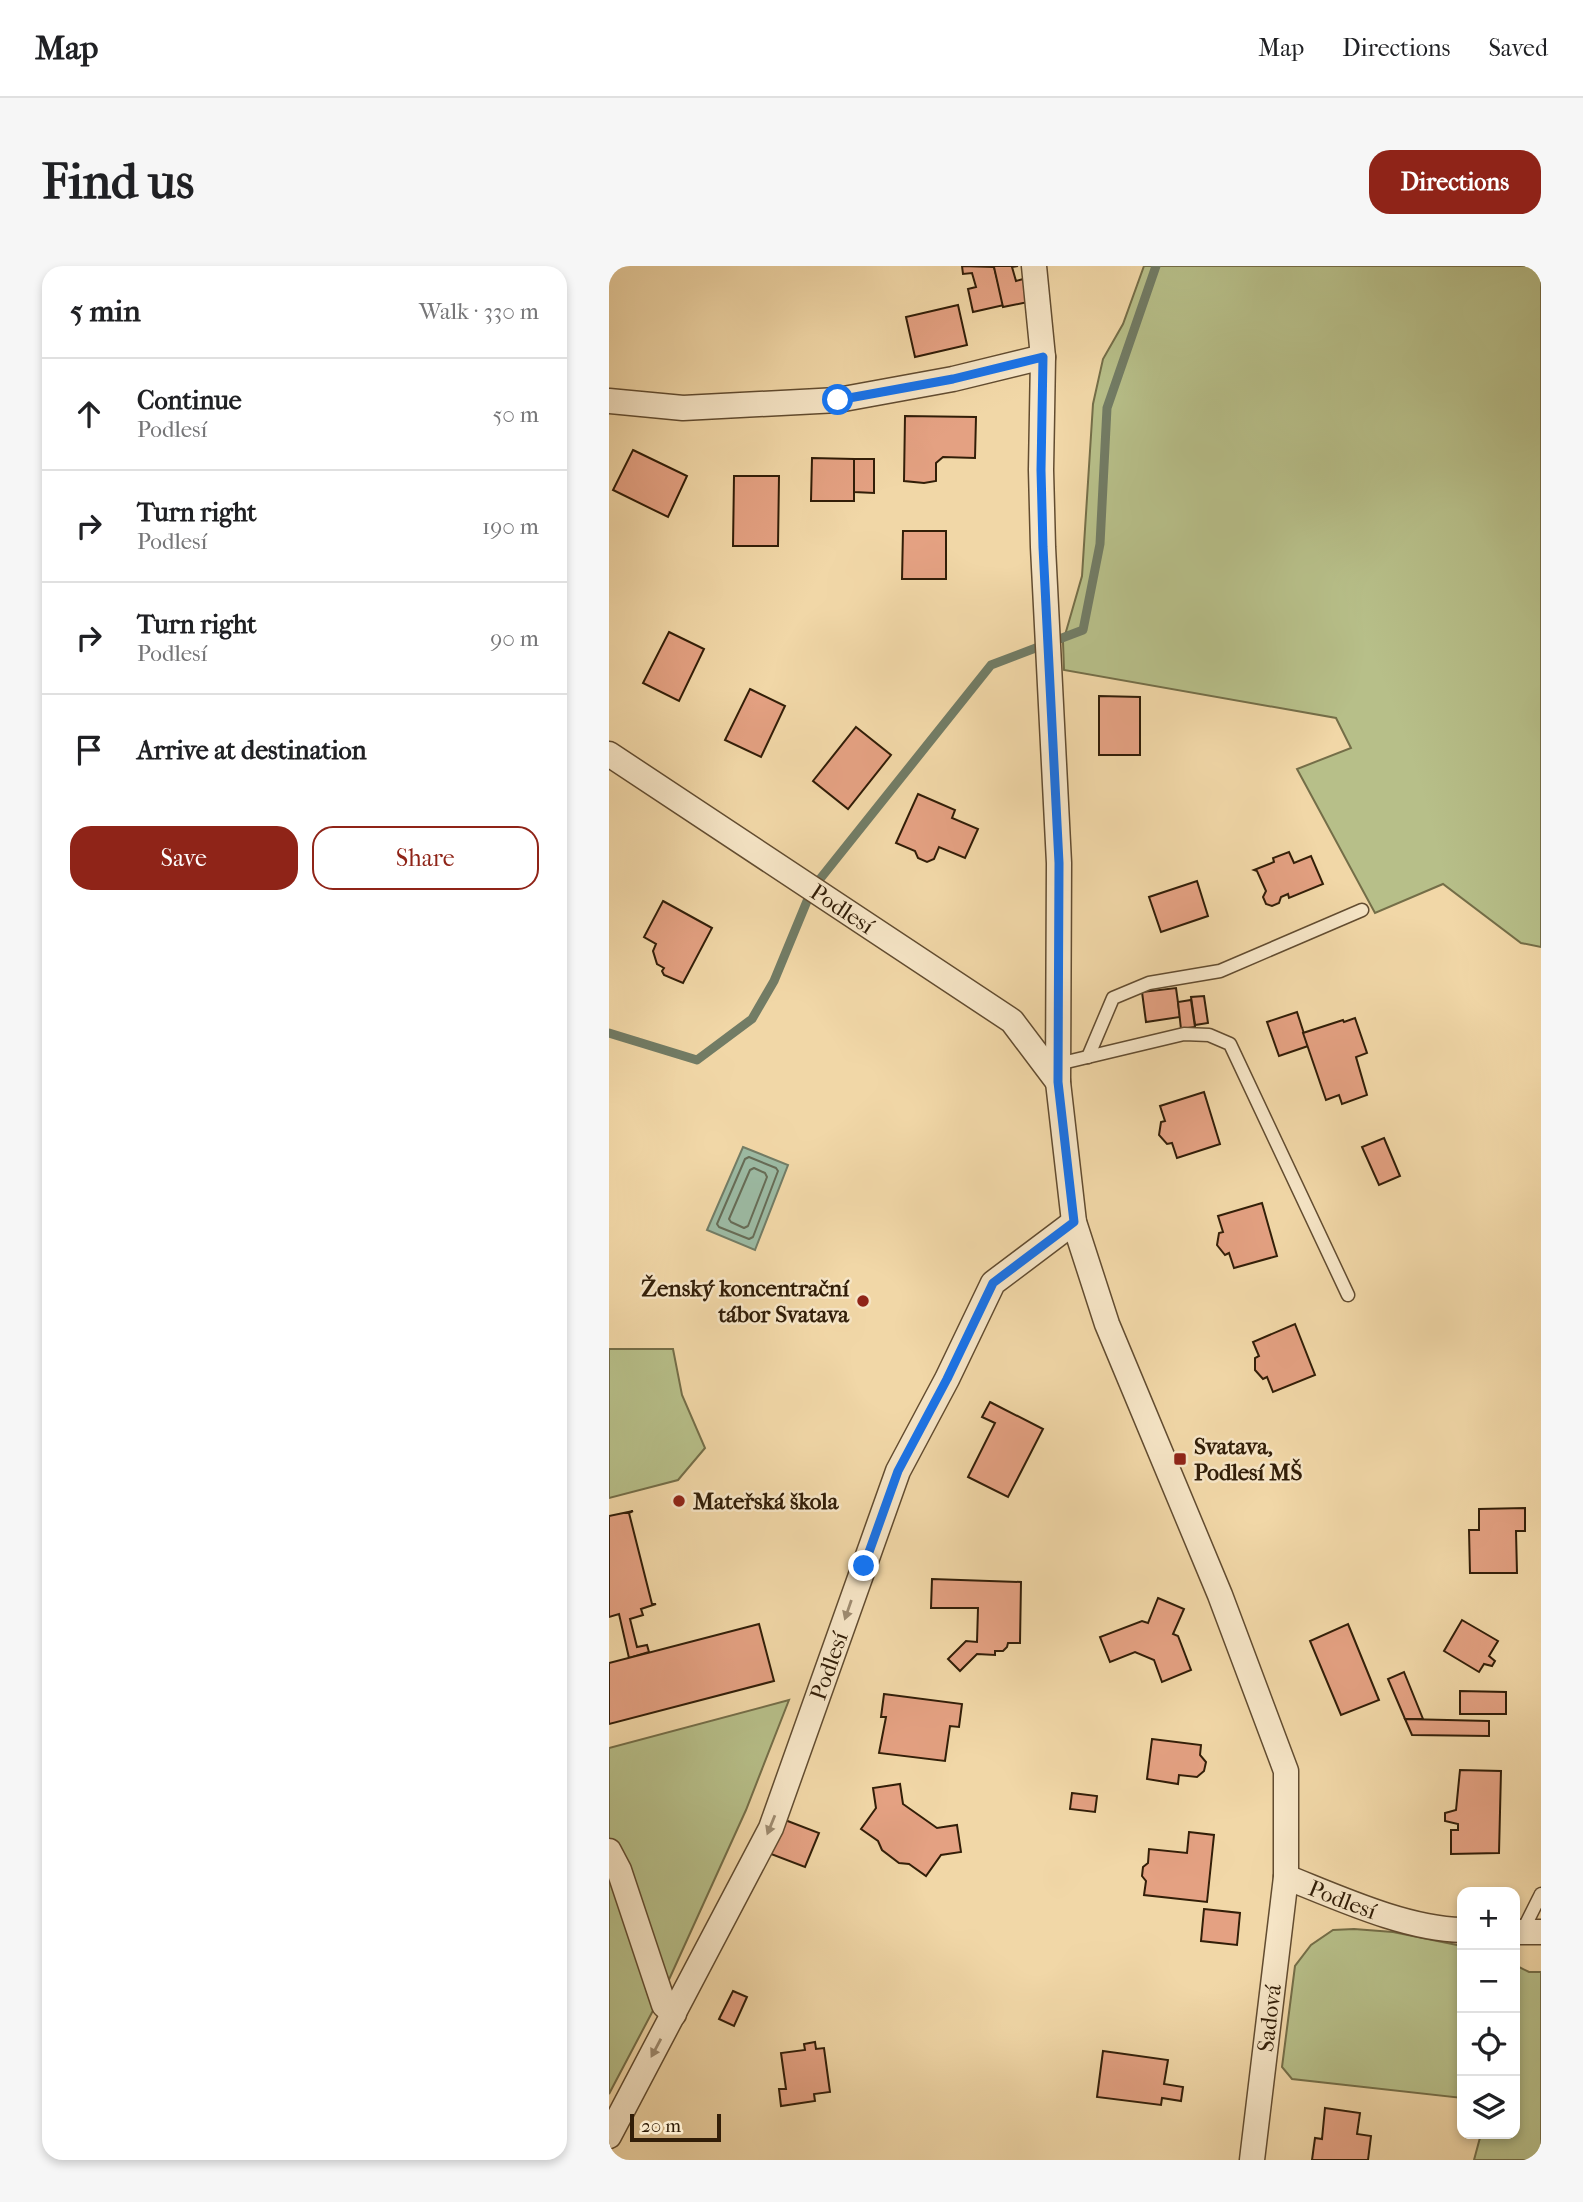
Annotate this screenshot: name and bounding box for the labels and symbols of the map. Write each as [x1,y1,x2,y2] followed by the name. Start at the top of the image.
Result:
[822,384,853,415] route start
[805,878,879,940] street label: Podlesí
[641,1274,850,1328] place label: Ženský koncentrační tábor Svatava
[855,1293,871,1309] marker: Ženský koncentrační tábor Svatava
[1194,1433,1302,1486] place label: Svatava, Podlesí MŠ
[1172,1451,1188,1467] marker: Svatava, Podlesí MŠ
[693,1488,840,1515] place label: Mateřská škola
[671,1493,687,1509] marker: Mateřská škola
[848,1550,879,1581] route end
[842,1600,853,1621] one-way arrow
[805,1628,854,1704] street label: Podlesí
[766,1814,777,1835] one-way arrow
[1305,1875,1380,1925] street label: Podlesí
[1252,1982,1287,2054] street label: Sadová
[650,2039,662,2059] one-way arrow
[630,2111,721,2143] scale bar

